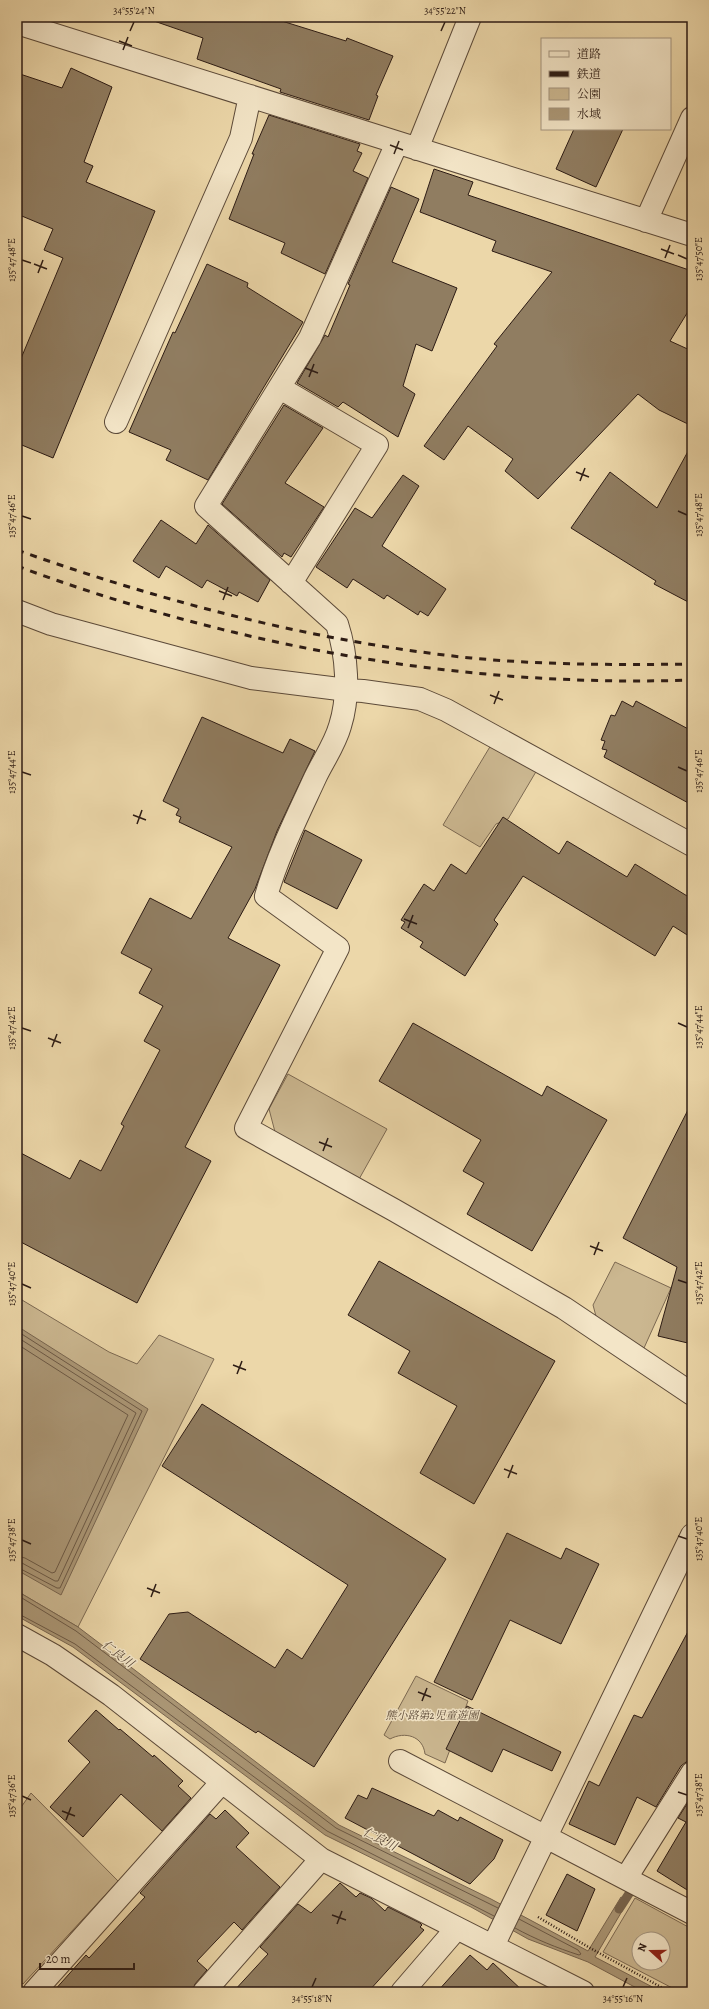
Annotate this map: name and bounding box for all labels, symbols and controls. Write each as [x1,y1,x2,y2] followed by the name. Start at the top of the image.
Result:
[113,4,155,17] text: 34°55'24"N
[424,4,466,17] text: 34°55'22"N
[541,38,671,130] legend
[577,46,601,62] text: 道路
[576,66,601,82] text: 鉄道
[577,86,601,102] text: 公園
[577,106,601,122] text: 水域
[692,237,705,281] text: 135°47'50"E
[5,238,18,282] text: 135°47'48"E
[692,493,705,537] text: 135°47'48"E
[5,494,18,538] text: 135°47'46"E
[692,749,705,793] text: 135°47'46"E
[5,750,18,794] text: 135°47'44"E
[692,1005,705,1049] text: 135°47'44"E
[5,1006,18,1050] text: 135°47'42"E
[692,1261,705,1305] text: 135°47'42"E
[5,1262,18,1306] text: 135°47'40"E
[692,1517,705,1561] text: 135°47'40"E
[5,1518,18,1562] text: 135°47'38"E
[99,1637,139,1672] water label: 仁良川
[385,1708,481,1723] park label: 熊小路第2児童遊園
[692,1773,705,1817] text: 135°47'38"E
[5,1774,18,1818] text: 135°47'36"E
[360,1824,401,1855] water label: 仁良川
[631,1931,671,1971] north arrow
[634,1941,651,1954] text: N
[40,1945,134,1971] scale bar
[46,1951,70,1967] text: 20 m
[292,1992,332,2005] text: 34°55'18"N
[603,1992,643,2005] text: 34°55'16"N

